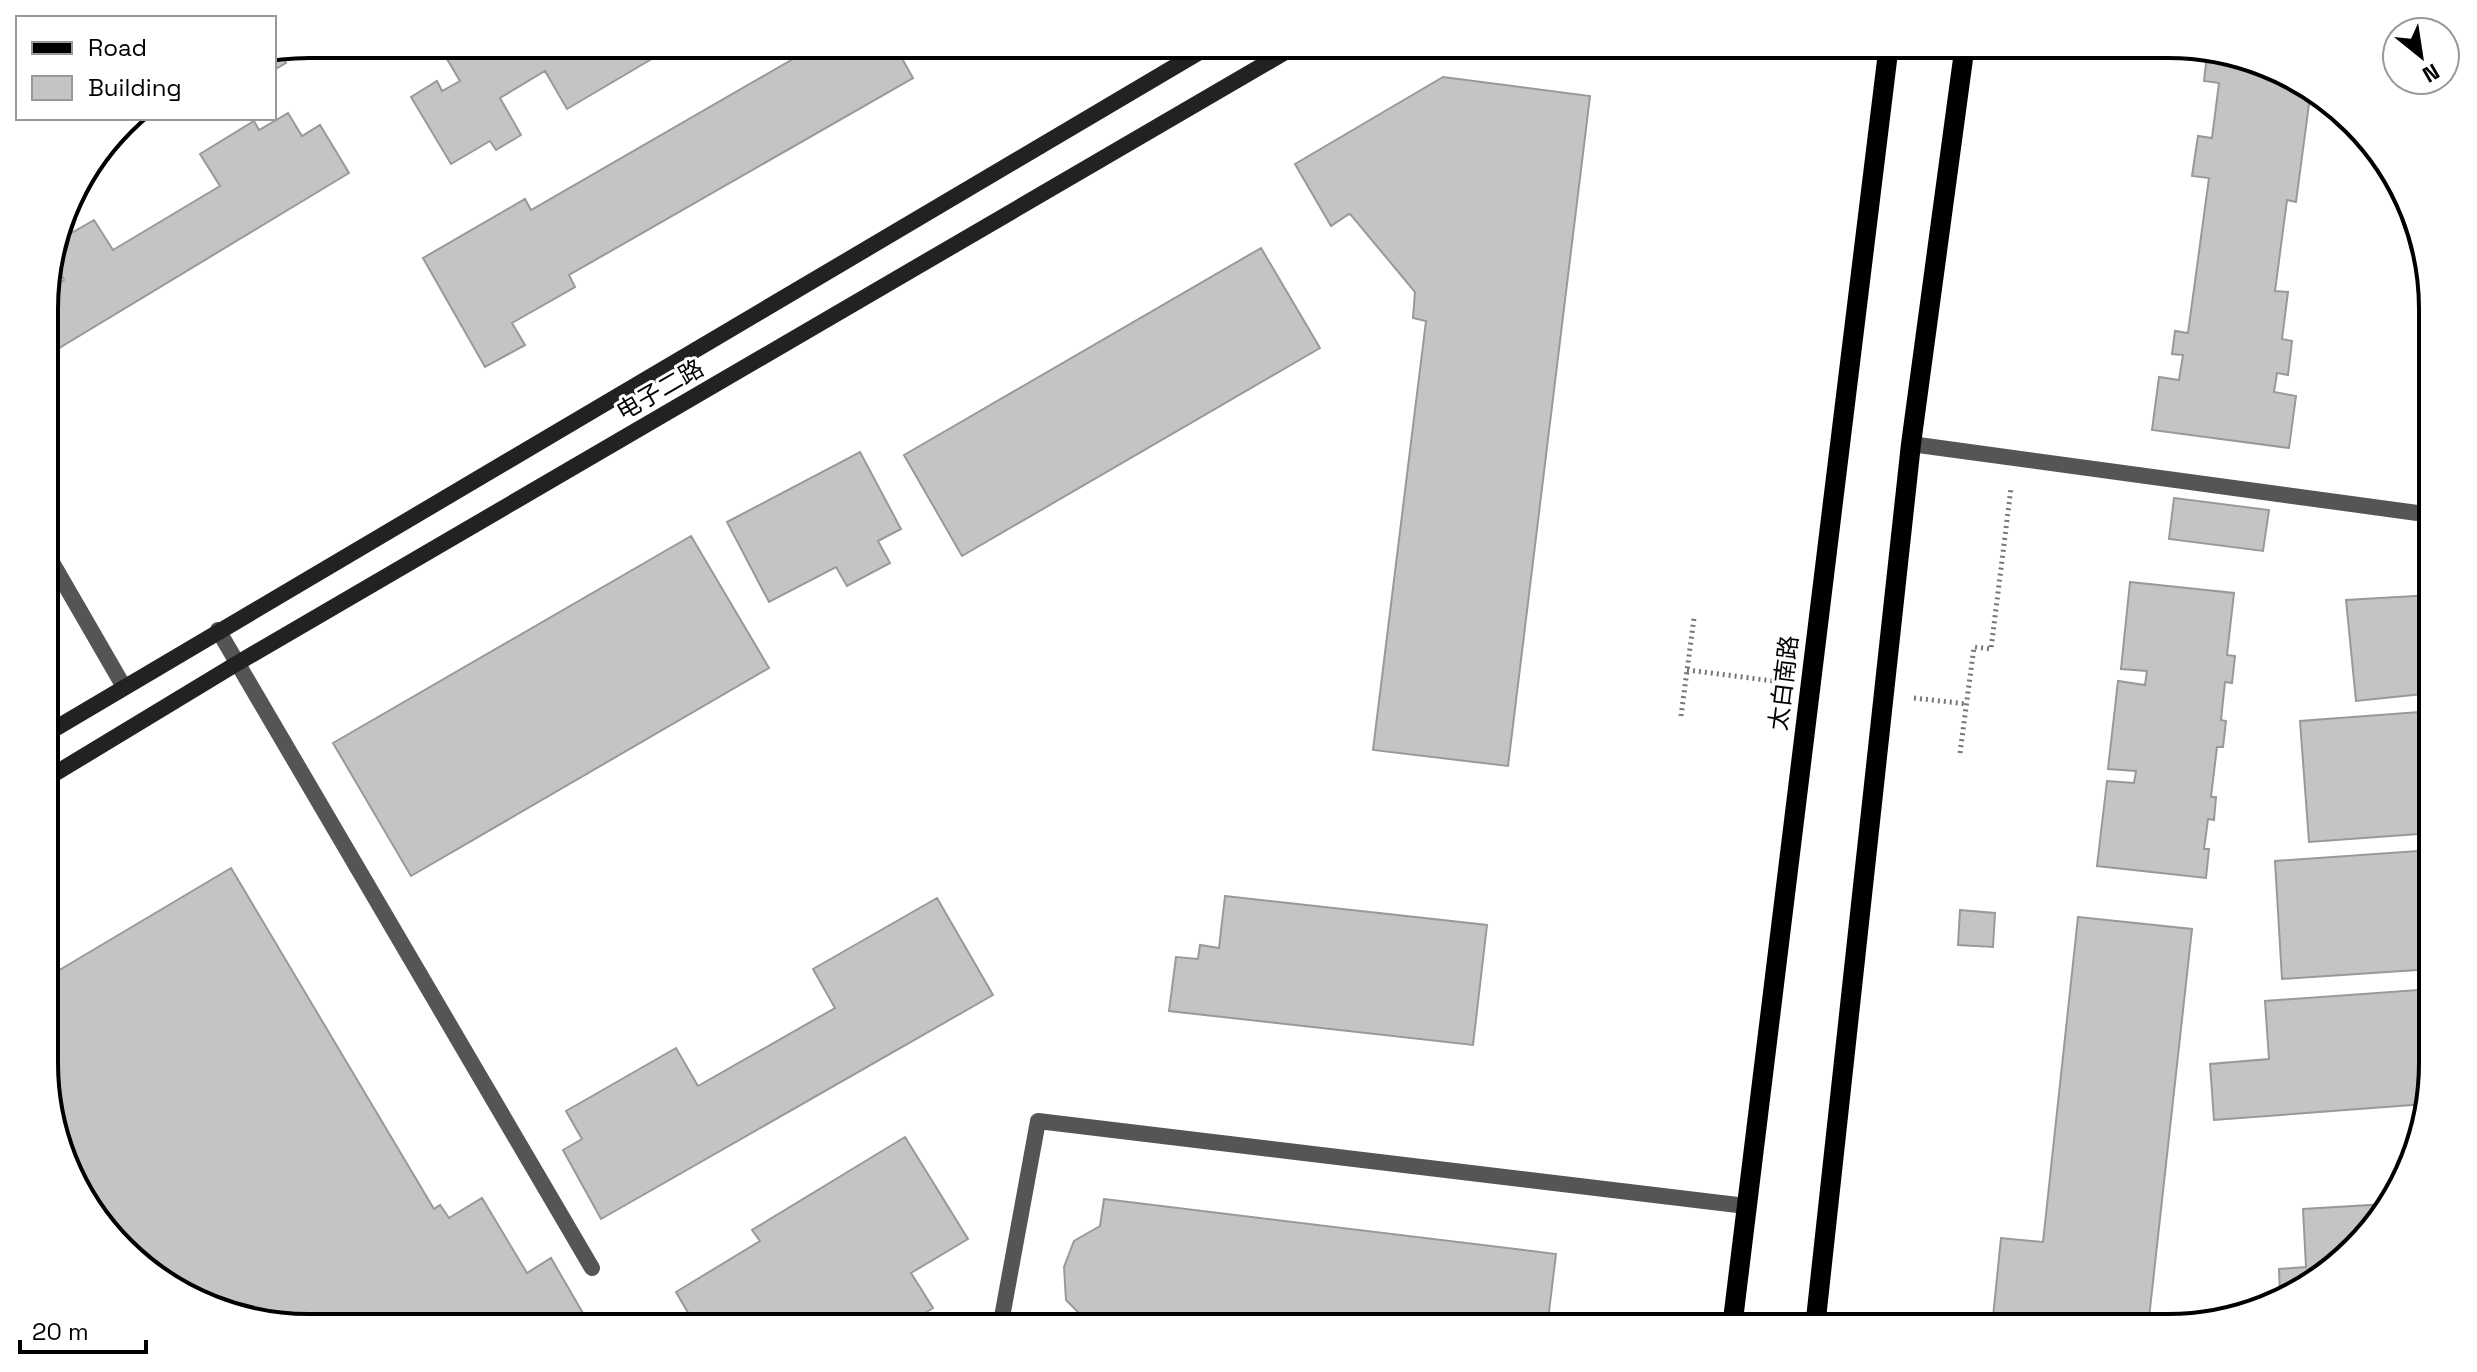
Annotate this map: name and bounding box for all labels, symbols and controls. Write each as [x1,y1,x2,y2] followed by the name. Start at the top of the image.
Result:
[16,16,276,120] legend
[2381,16,2461,96] north arrow
[88,32,147,63] text: Road
[2418,58,2444,89] text: N
[88,72,182,103] text: Building
[610,352,709,427] street label: 电子二路
[1762,633,1805,732] street label: 太白南路
[20,1304,146,1354] scale bar
[32,1316,89,1347] text: 20 m

